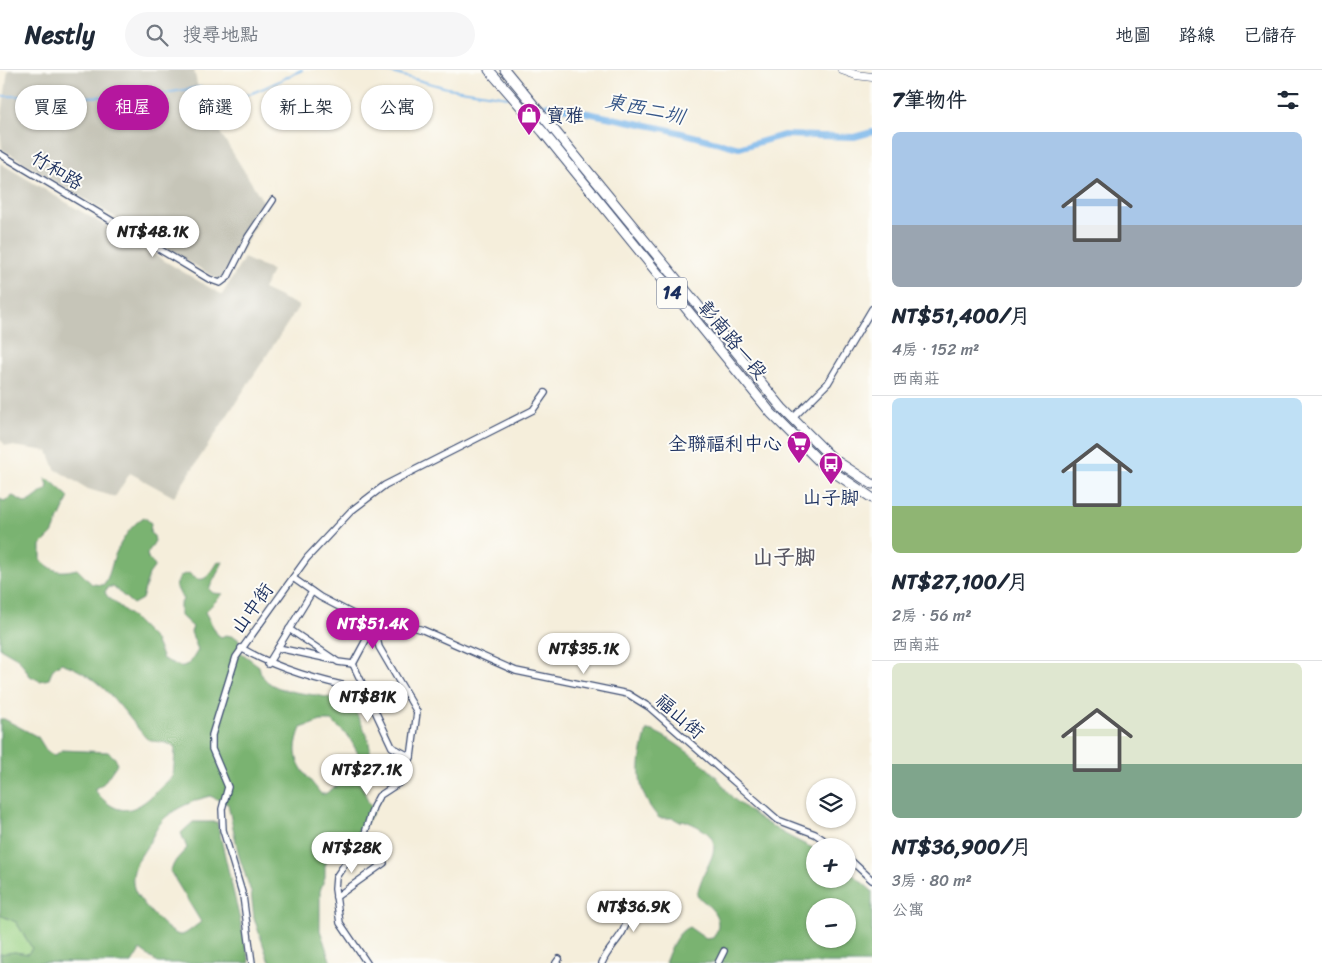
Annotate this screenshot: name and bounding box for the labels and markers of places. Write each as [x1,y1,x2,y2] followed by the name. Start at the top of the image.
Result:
[546,99,584,132] place label: 寶雅
[516,102,542,136] shop icon: 寶雅
[101,216,205,258] pin: NT$48.1K
[668,427,782,460] place label: 全聯福利中心
[786,430,812,464] supermarket icon: 全聯福利中心
[818,451,844,485] bus stop icon: 山子脚
[802,481,860,514] place label: 山子脚
[321,608,425,650] pin: NT$51.4K
[532,632,636,675] pin: NT$35.1K
[327,680,409,723] pin: NT$81K
[315,754,419,796] pin: NT$27.1K
[311,832,393,874] pin: NT$28K
[582,890,686,933] pin: NT$36.9K

